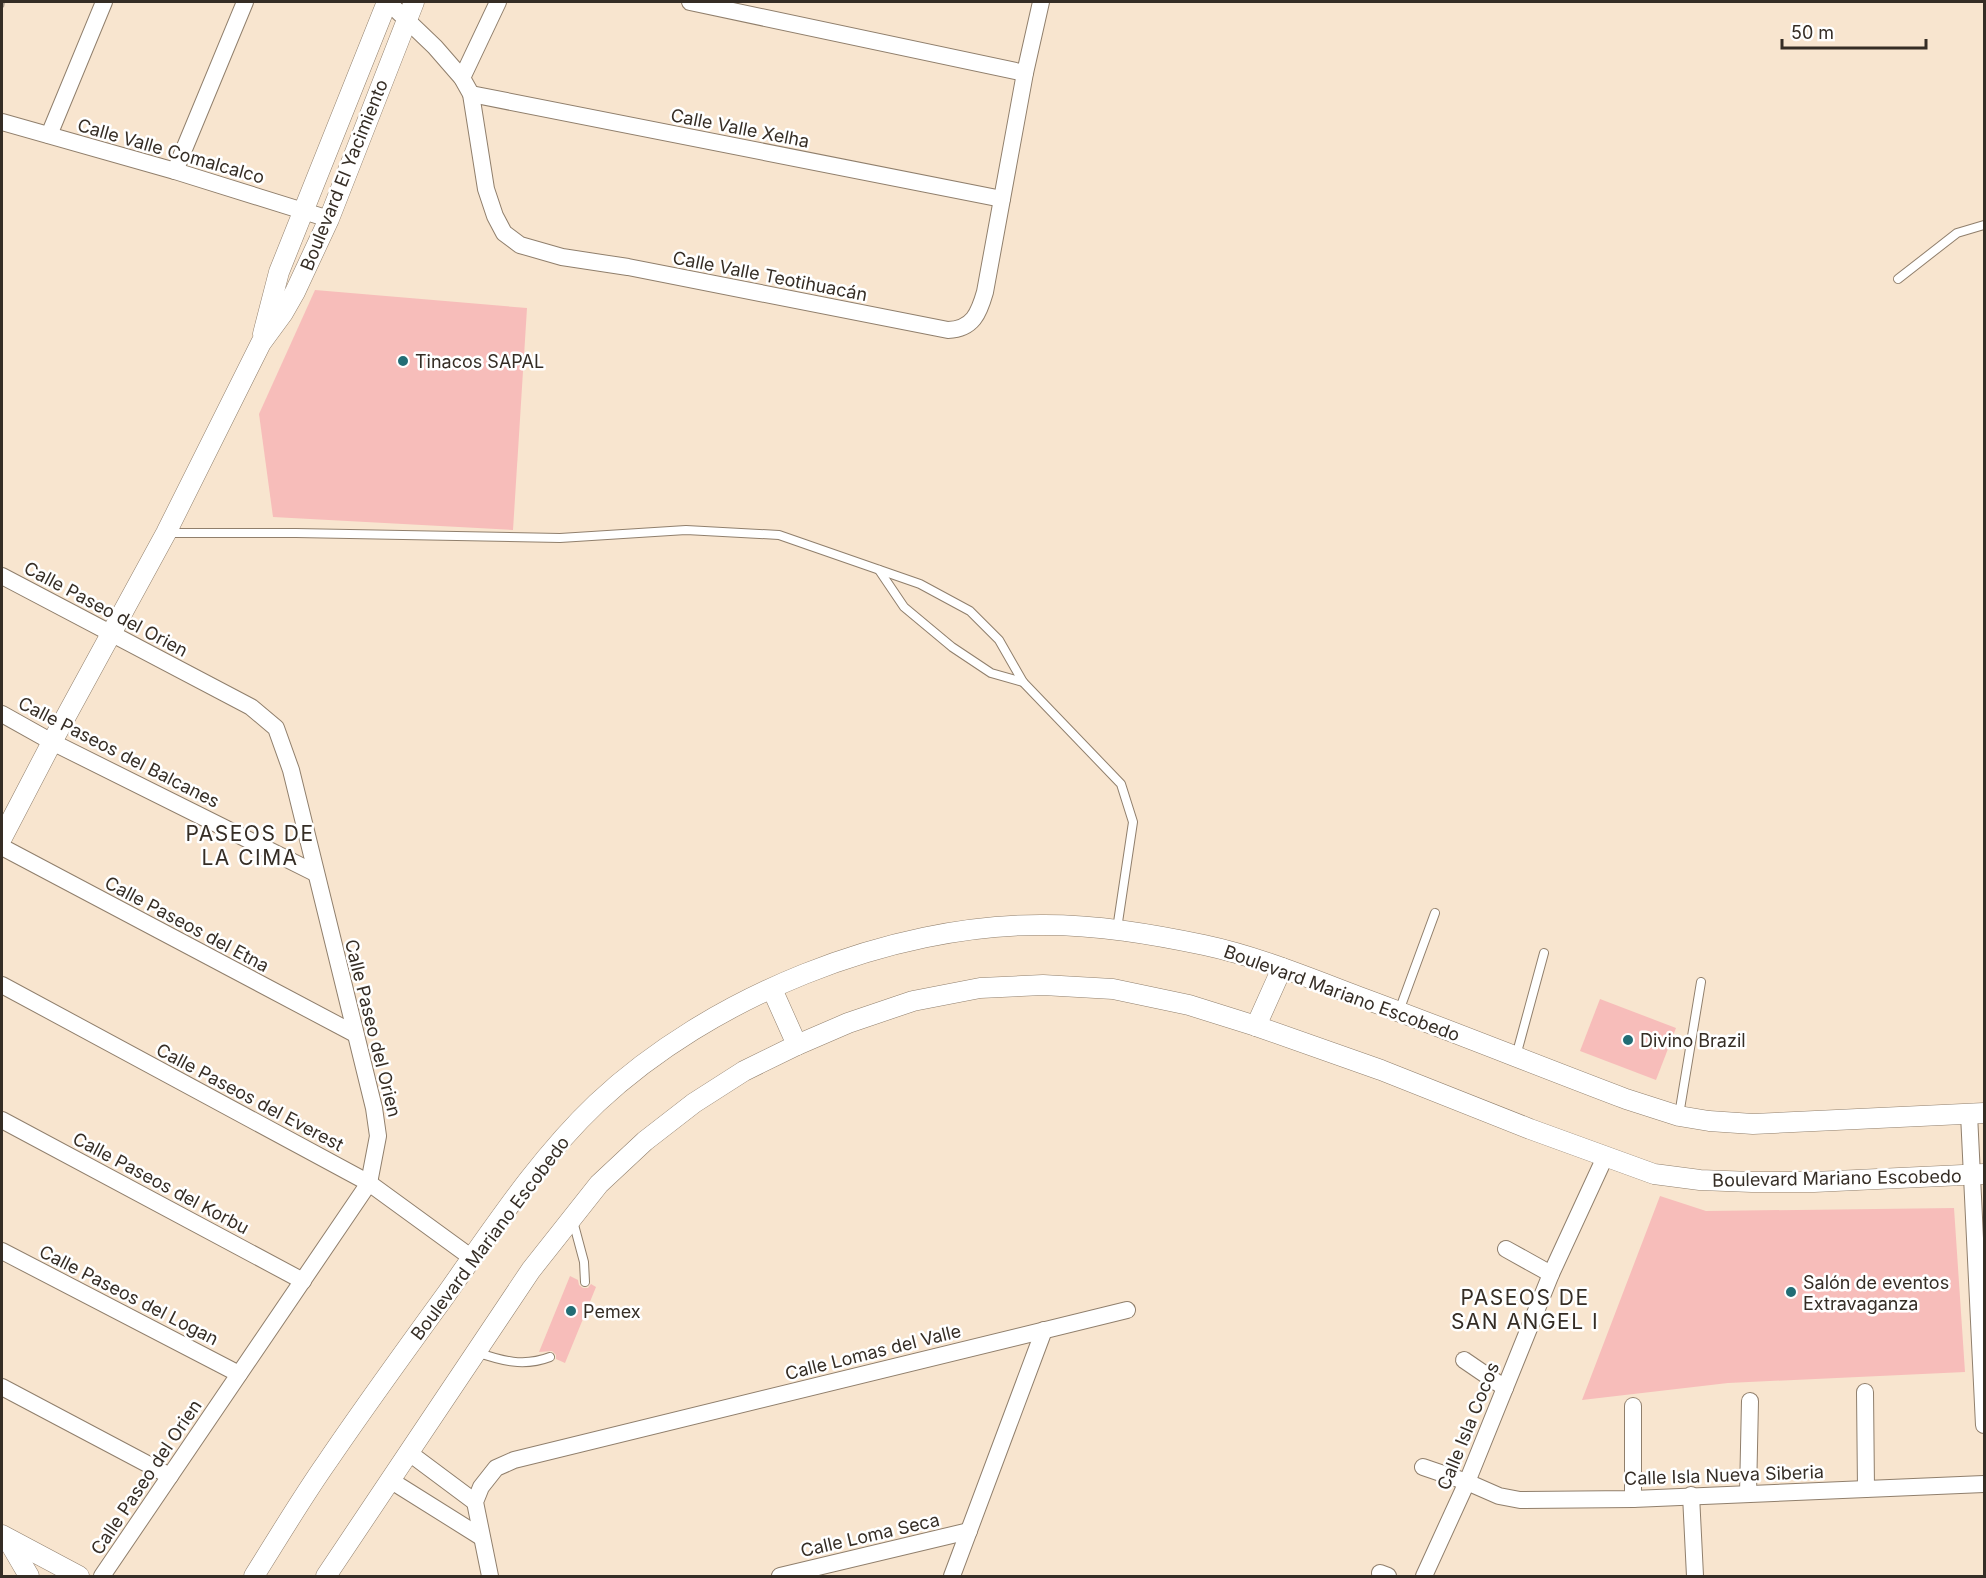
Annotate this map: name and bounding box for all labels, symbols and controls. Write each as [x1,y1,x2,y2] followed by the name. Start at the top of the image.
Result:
[1782,12,1926,50] scale bar
[1791,22,1834,43] text: 50 m
[296,76,392,274] street label: Boulevard El Yacimiento
[669,104,811,152] street label: Calle Valle Xelha
[75,114,267,188] street label: Calle Valle Comalcalco
[671,247,869,305] street label: Calle Valle Teotihuacán
[415,351,544,372] place label: Tinacos SAPAL
[396,354,410,368] marker: Tinacos SAPAL
[21,557,191,661] street label: Calle Paseo del Orien
[15,692,223,812] street label: Calle Paseos del Balcanes
[185,821,315,870] district label: PASEOS DE LA CIMA
[101,872,273,976] street label: Calle Paseos del Etna
[341,937,405,1119] street label: Calle Paseo del Orien
[1221,940,1463,1046] street label: Boulevard Mariano Escobedo
[1640,1030,1746,1051] place label: Divino Brazil
[1621,1033,1635,1047] marker: Divino Brazil
[153,1039,347,1155] street label: Calle Paseos del Everest
[69,1128,253,1238] street label: Calle Paseos del Korbu
[407,1132,573,1344] street label: Boulevard Mariano Escobedo
[1712,1165,1962,1191] street label: Boulevard Mariano Escobedo
[36,1241,222,1349] street label: Calle Paseos del Logan
[1803,1272,1949,1314] place label: Salón de eventos Extravaganza
[1451,1285,1599,1334] district label: PASEOS DE SAN ANGEL I
[1784,1285,1798,1299] marker: Salón de eventos Extravaganza
[583,1301,641,1322] place label: Pemex
[564,1304,578,1318] marker: Pemex
[783,1320,963,1384] street label: Calle Lomas del Valle
[1433,1359,1503,1493] street label: Calle Isla Cocos
[86,1396,206,1558] street label: Calle Paseo del Orien
[1624,1461,1824,1489] street label: Calle Isla Nueva Siberia
[798,1509,942,1561] street label: Calle Loma Seca

